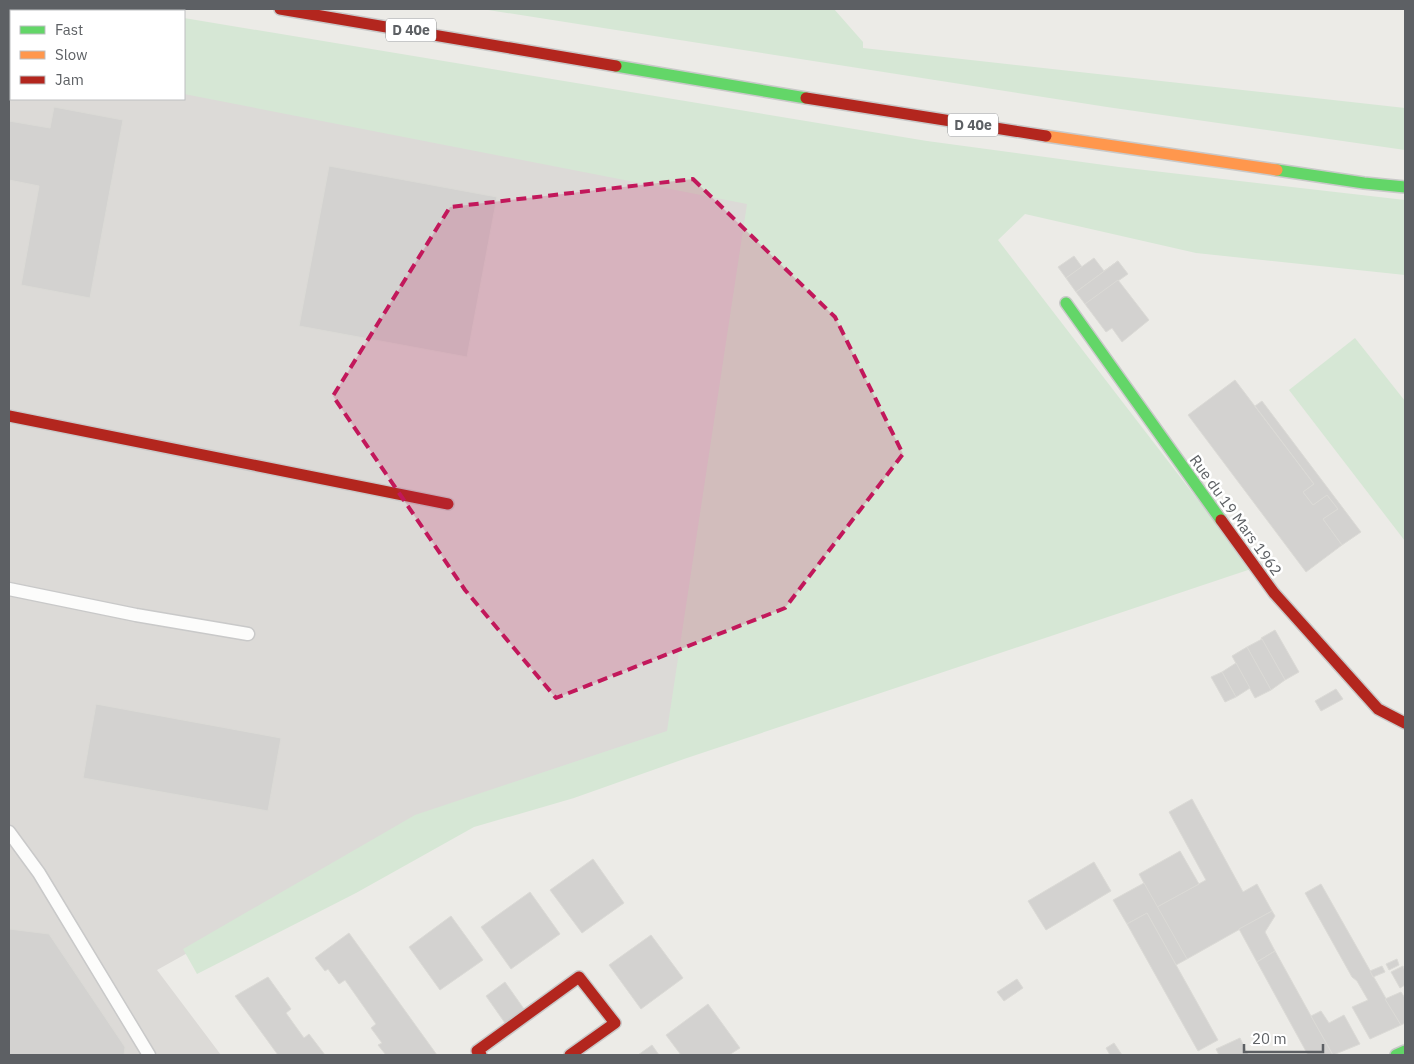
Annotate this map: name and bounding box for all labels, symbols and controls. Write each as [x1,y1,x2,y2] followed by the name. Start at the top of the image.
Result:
[10,10,185,100] legend
[386,18,436,42] road number: D 40e
[55,20,83,39] text: Fast
[55,45,88,64] text: Slow
[55,70,84,89] text: Jam
[948,114,998,136] road number: D 40e
[1186,451,1286,579] street label: Rue du 19 Mars 1962
[1244,1022,1323,1054] scale bar
[1252,1029,1287,1048] text: 20 m

